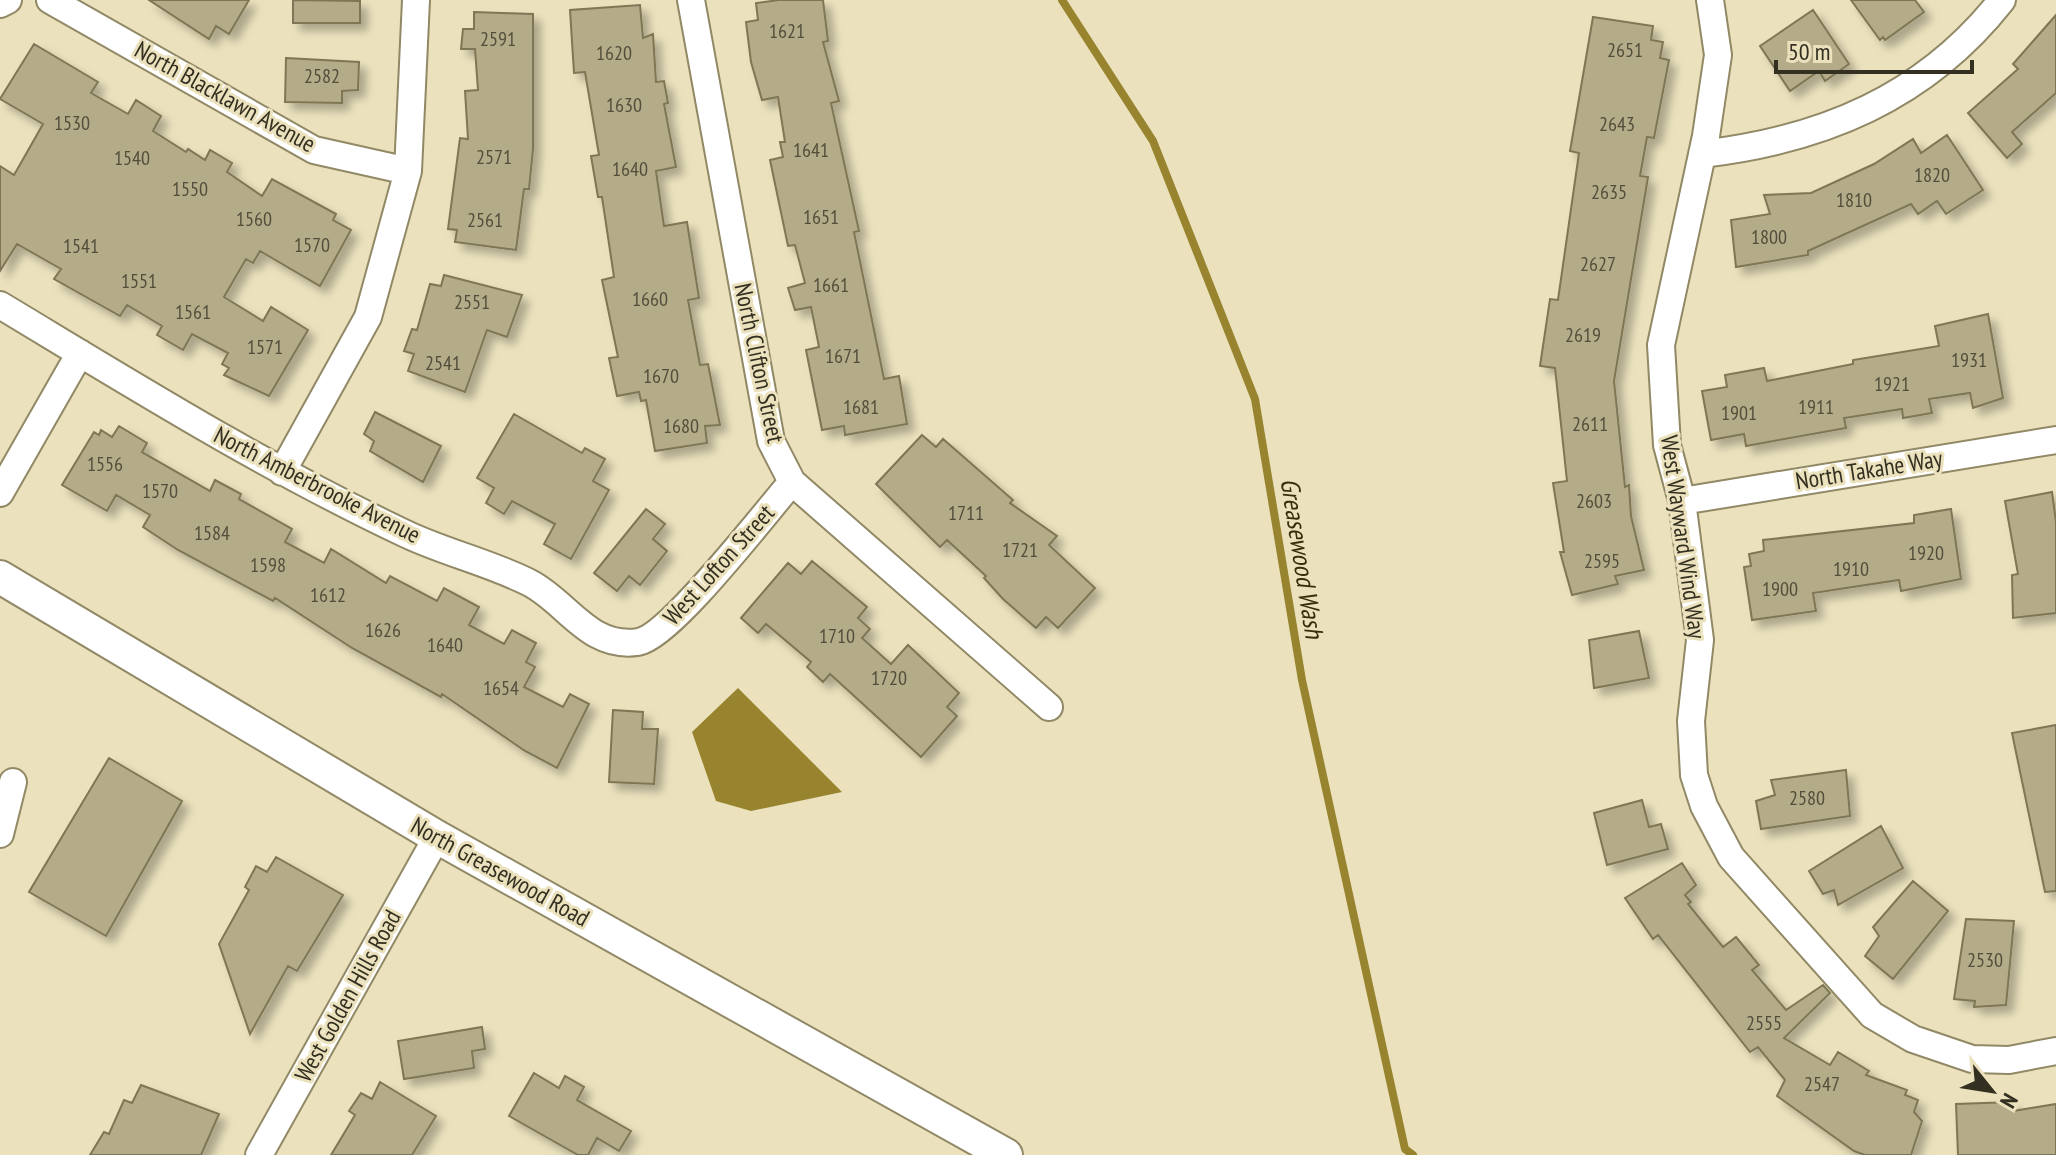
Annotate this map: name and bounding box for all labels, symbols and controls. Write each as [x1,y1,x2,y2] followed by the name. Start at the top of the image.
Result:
[769,18,805,44] house number: 1621
[1776,24,1972,74] scale bar
[480,26,516,52] house number: 2591
[129,34,321,159] street label: North Blacklawn Avenue
[1788,36,1830,67] text: 50 m
[1607,37,1643,63] house number: 2651
[596,40,632,66] house number: 1620
[304,63,340,89] house number: 2582
[606,92,642,118] house number: 1630
[54,110,90,136] house number: 1530
[1599,111,1635,137] house number: 2643
[793,137,829,163] house number: 1641
[476,144,512,170] house number: 2571
[114,145,150,171] house number: 1540
[612,156,648,182] house number: 1640
[1914,162,1950,188] house number: 1820
[172,176,208,202] house number: 1550
[1591,179,1627,205] house number: 2635
[1836,187,1872,213] house number: 1810
[803,204,839,230] house number: 1651
[236,206,272,232] house number: 1560
[467,207,503,233] house number: 2561
[1751,224,1787,250] house number: 1800
[294,232,330,258] house number: 1570
[63,233,99,259] house number: 1541
[1580,251,1616,277] house number: 2627
[121,268,157,294] house number: 1551
[813,272,849,298] house number: 1661
[727,280,792,446] street label: North Clifton Street
[632,286,668,312] house number: 1660
[454,289,490,315] house number: 2551
[175,299,211,325] house number: 1561
[1565,322,1601,348] house number: 2619
[247,334,283,360] house number: 1571
[825,343,861,369] house number: 1671
[1951,347,1987,373] house number: 1931
[425,350,461,376] house number: 2541
[643,363,679,389] house number: 1670
[1874,371,1910,397] house number: 1921
[843,394,879,420] house number: 1681
[1798,394,1834,420] house number: 1911
[1721,400,1757,426] house number: 1901
[1572,411,1608,437] house number: 2611
[663,413,699,439] house number: 1680
[209,419,426,550] street label: North Amberbrooke Avenue
[1654,433,1713,641] street label: West Wayward Wind Way
[1793,443,1945,496] street label: North Takahe Way
[87,451,123,477] house number: 1556
[1274,476,1332,642] water label: Greasewood Wash
[142,478,178,504] house number: 1570
[1576,488,1612,514] house number: 2603
[656,498,781,632] street label: West Lofton Street
[948,500,984,526] house number: 1711
[194,520,230,546] house number: 1584
[1002,537,1038,563] house number: 1721
[1908,540,1944,566] house number: 1920
[1584,548,1620,574] house number: 2595
[250,552,286,578] house number: 1598
[1833,556,1869,582] house number: 1910
[1762,576,1798,602] house number: 1900
[310,582,346,608] house number: 1612
[365,617,401,643] house number: 1626
[819,623,855,649] house number: 1710
[427,632,463,658] house number: 1640
[871,665,907,691] house number: 1720
[483,675,519,701] house number: 1654
[1789,785,1825,811] house number: 2580
[405,810,595,933] street label: North Greasewood Road
[287,904,408,1087] street label: West Golden Hills Road
[1967,947,2003,973] house number: 2530
[1746,1010,1782,1036] house number: 2555
[1952,1051,2032,1131] north arrow
[1804,1071,1840,1097] house number: 2547
[1994,1089,2024,1113] text: N

